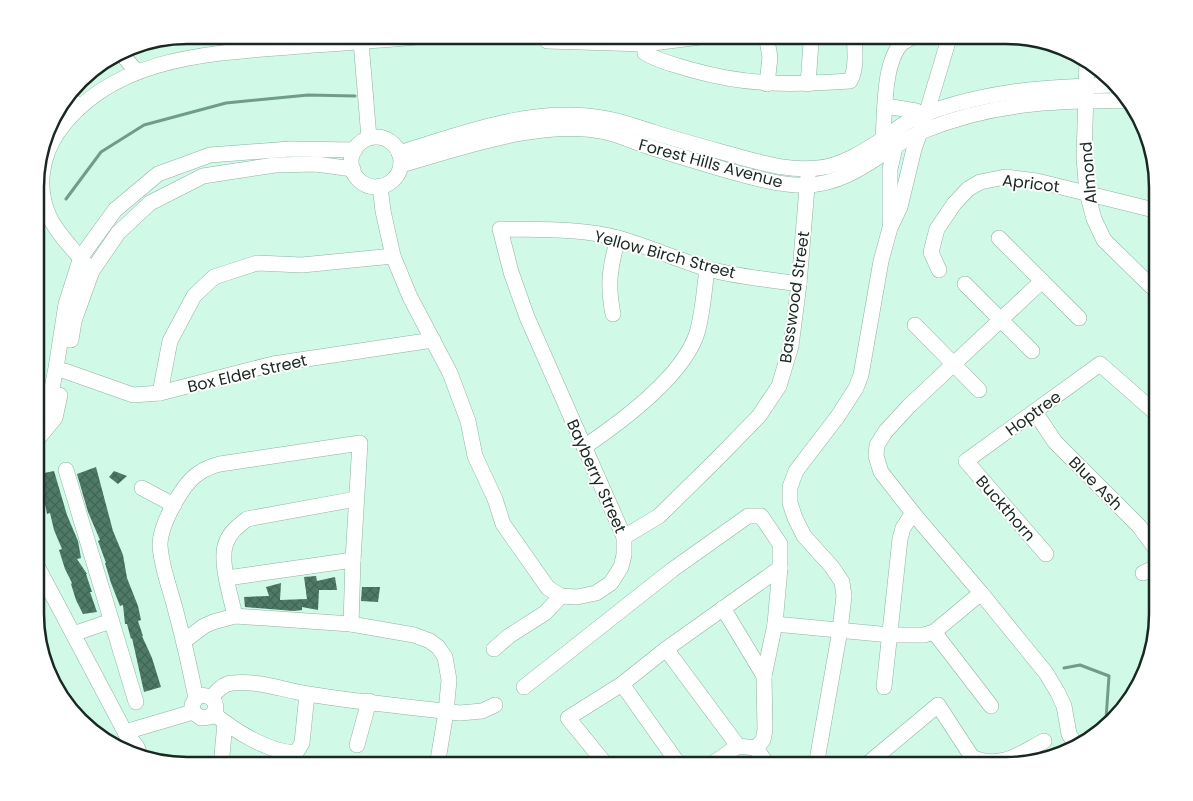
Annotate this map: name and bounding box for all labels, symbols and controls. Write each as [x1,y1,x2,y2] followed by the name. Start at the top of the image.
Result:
[636,133,786,194] street label: Forest Hills Avenue
[1074,141,1103,205] street label: Almond
[1001,169,1061,198] street label: Apricot
[592,225,738,284] street label: Yellow Birch Street
[774,230,815,364] street label: Basswood Street
[185,349,309,398] street label: Box Elder Street
[1001,385,1066,441] street label: Hoptree
[561,416,632,537] street label: Bayberry Street
[1064,451,1128,515] street label: Blue Ash
[971,470,1041,546] street label: Buckthorn

